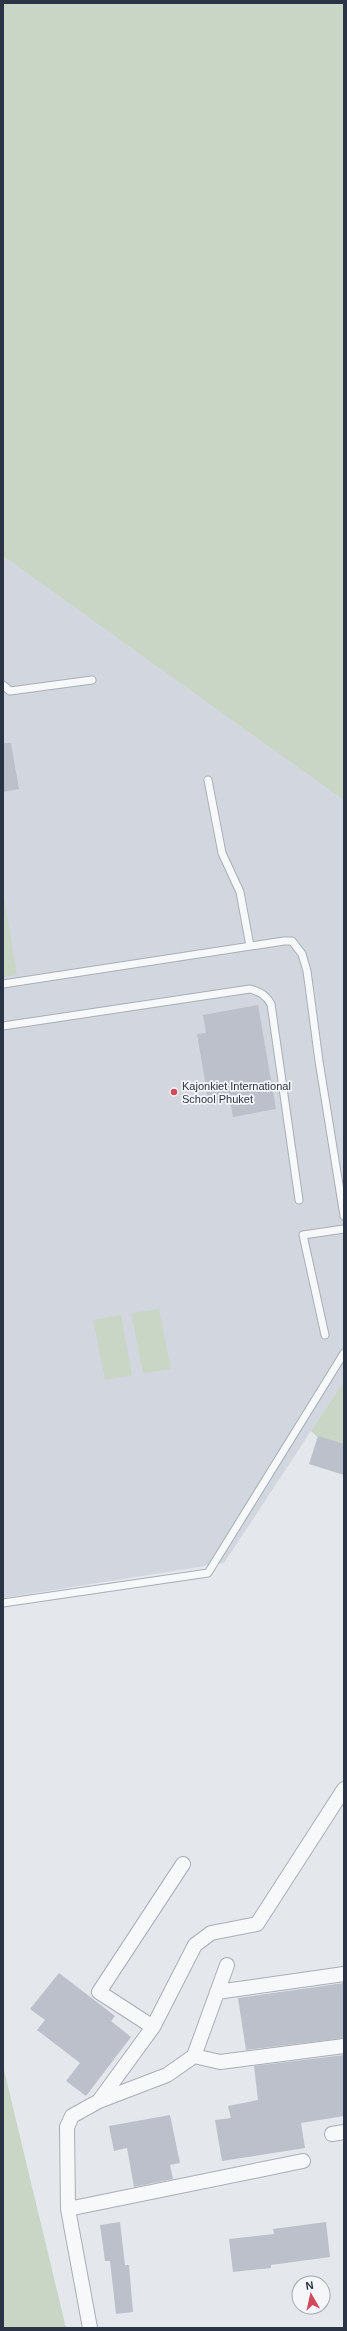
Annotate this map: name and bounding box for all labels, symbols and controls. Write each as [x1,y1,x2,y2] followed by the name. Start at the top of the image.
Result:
[182,1080,291,1105] place label: Kajonkiet International School Phuket
[169,1087,179,1097] marker: Kajonkiet International School Phuket
[291,2275,331,2315] north arrow
[305,2279,314,2292] text: N

